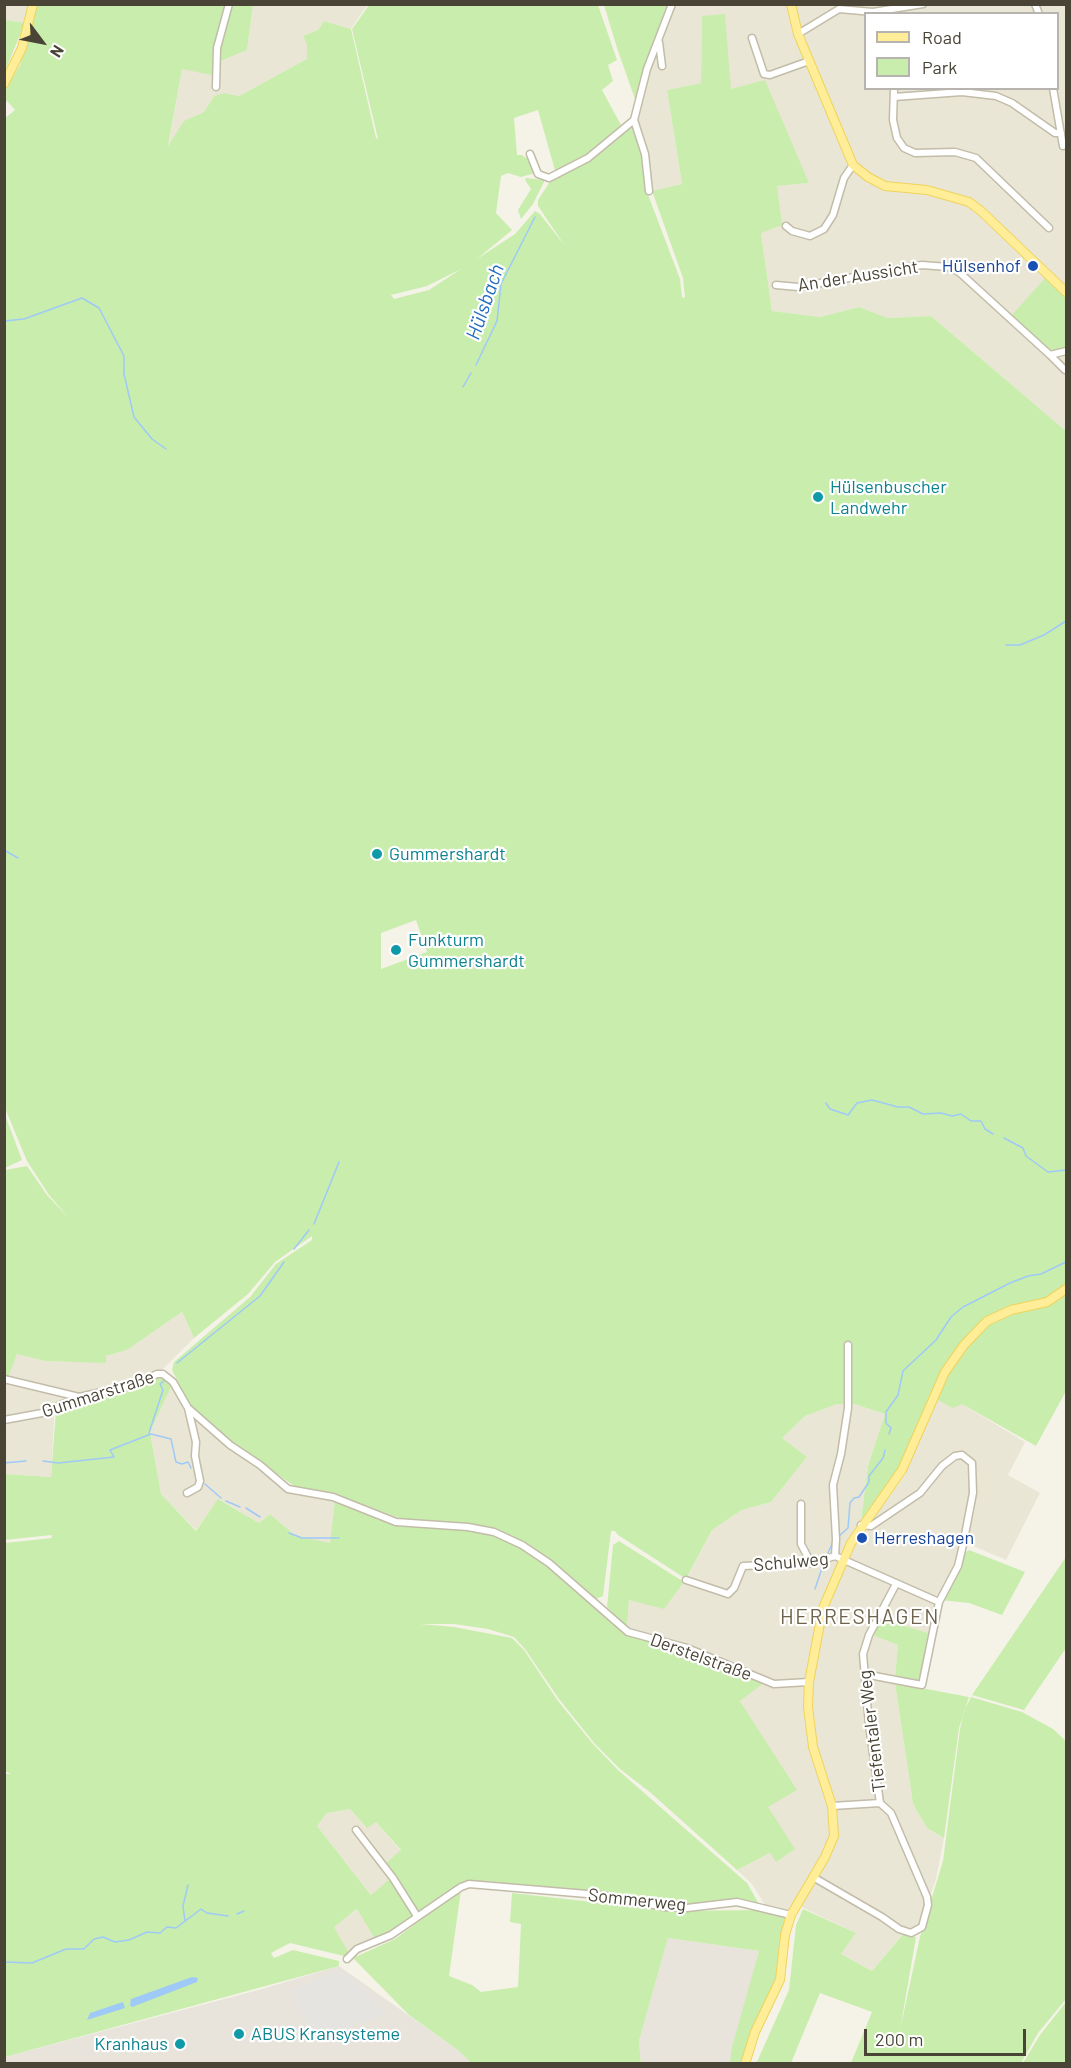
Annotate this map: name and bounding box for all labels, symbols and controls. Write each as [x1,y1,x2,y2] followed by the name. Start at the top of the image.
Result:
[12,12,72,72] north arrow
[864,12,1059,90] legend
[922,26,962,48] text: Road
[47,42,69,61] text: N
[922,56,957,78] text: Park
[942,255,1021,277] place label: Hülsenhof
[796,256,920,296] street label: An der Aussicht
[1026,259,1040,273] marker: Hülsenhof
[461,261,509,343] water label: Hülsbach
[830,476,947,518] place label: Hülsenbuscher Landwehr
[811,490,825,504] marker: Hülsenbuscher Landwehr
[389,843,506,865] place label: Gummershardt
[370,847,384,861] marker: Gummershardt
[408,929,525,972] place label: Funkturm Gummershardt
[389,943,403,957] marker: Funkturm Gummershardt
[39,1366,157,1422] street label: Gummarstraße
[874,1527,974,1549] place label: Herreshagen
[855,1531,869,1545] marker: Herreshagen
[753,1548,829,1576] street label: Schulweg
[780,1604,940,1630] district label: HERRESHAGEN
[647,1629,755,1685] street label: Derstelstraße
[854,1669,890,1793] street label: Tiefentaler Weg
[587,1884,687,1916] street label: Sommerweg
[867,2017,1029,2055] scale bar
[251,2023,400,2045] place label: ABUS Kransysteme
[232,2027,246,2041] marker: ABUS Kransysteme
[875,2028,923,2050] text: 200 m
[94,2033,168,2055] place label: Kranhaus
[173,2037,187,2051] marker: Kranhaus

